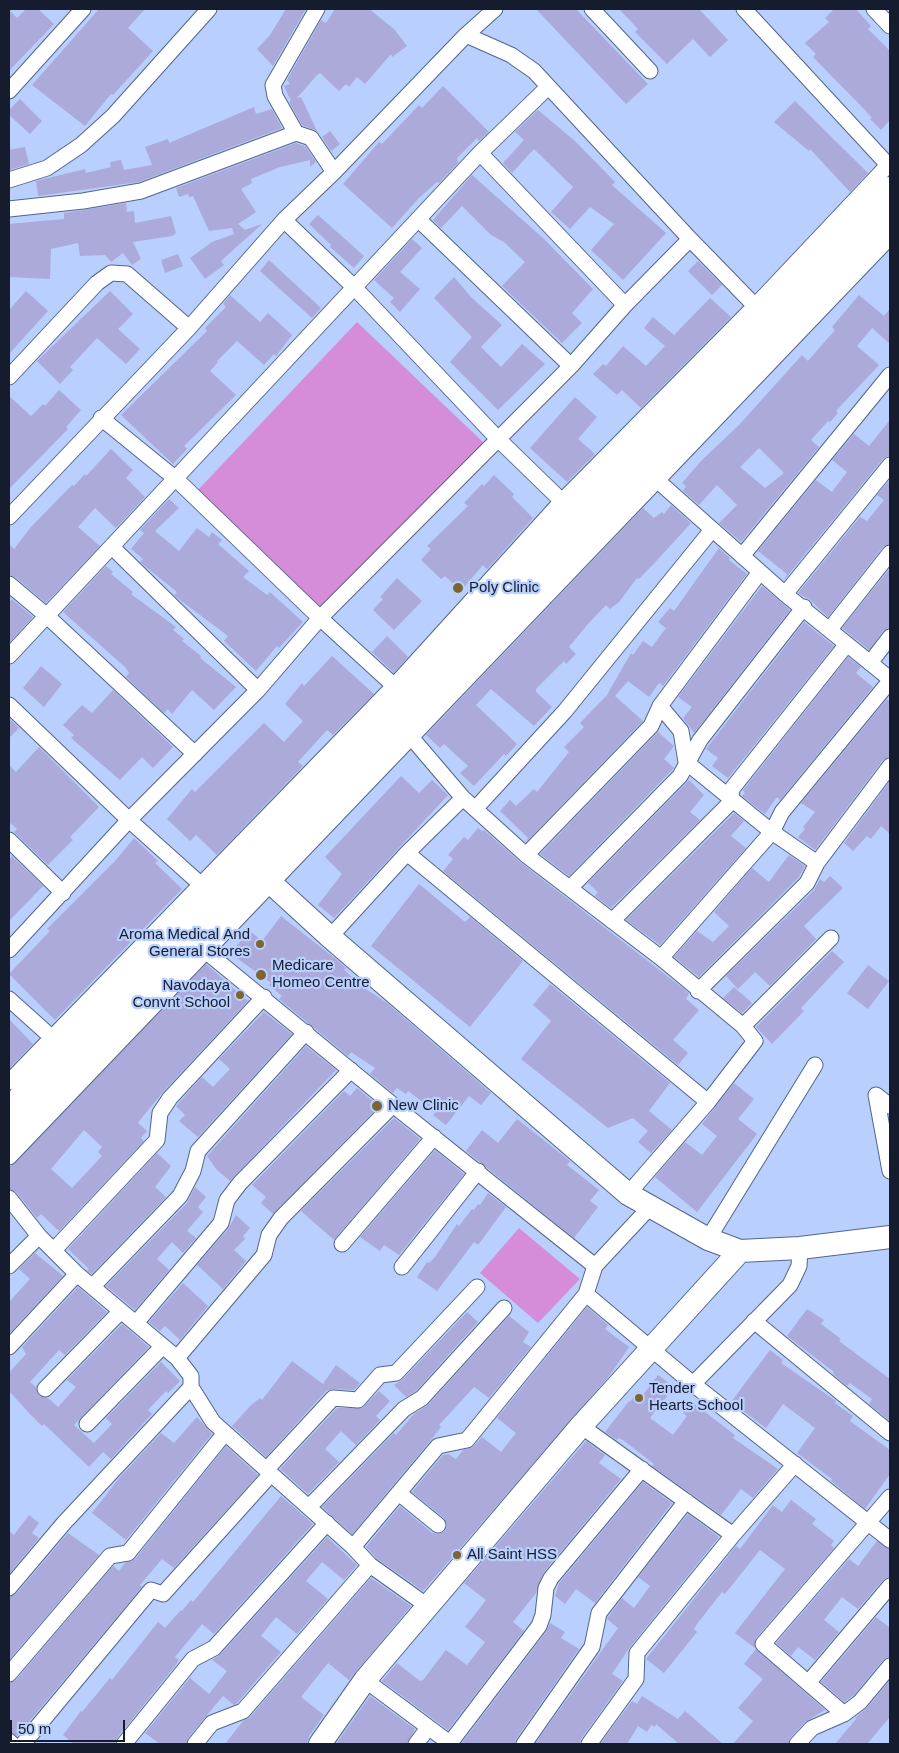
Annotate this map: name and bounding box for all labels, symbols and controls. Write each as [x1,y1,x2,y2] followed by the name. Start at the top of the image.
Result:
[469,579,539,597] place label: Poly Clinic
[451,581,465,595] marker: Poly Clinic
[119,926,250,961] place label: Aroma Medical And General Stores
[254,938,266,950] marker: Aroma Medical And General Stores
[272,957,370,992] place label: Medicare Homeo Centre
[254,968,268,982] marker: Medicare Homeo Centre
[132,977,230,1012] place label: Navodaya Convnt School
[234,989,246,1001] marker: Navodaya Convnt School
[388,1097,459,1115] place label: New Clinic
[370,1099,384,1113] marker: New Clinic
[649,1380,743,1415] place label: Tender Hearts School
[633,1392,645,1404] marker: Tender Hearts School
[467,1546,557,1564] place label: All Saint HSS
[451,1549,463,1561] marker: All Saint HSS
[12,1710,128,1742] scale bar
[18,1720,51,1737] text: 50 m

